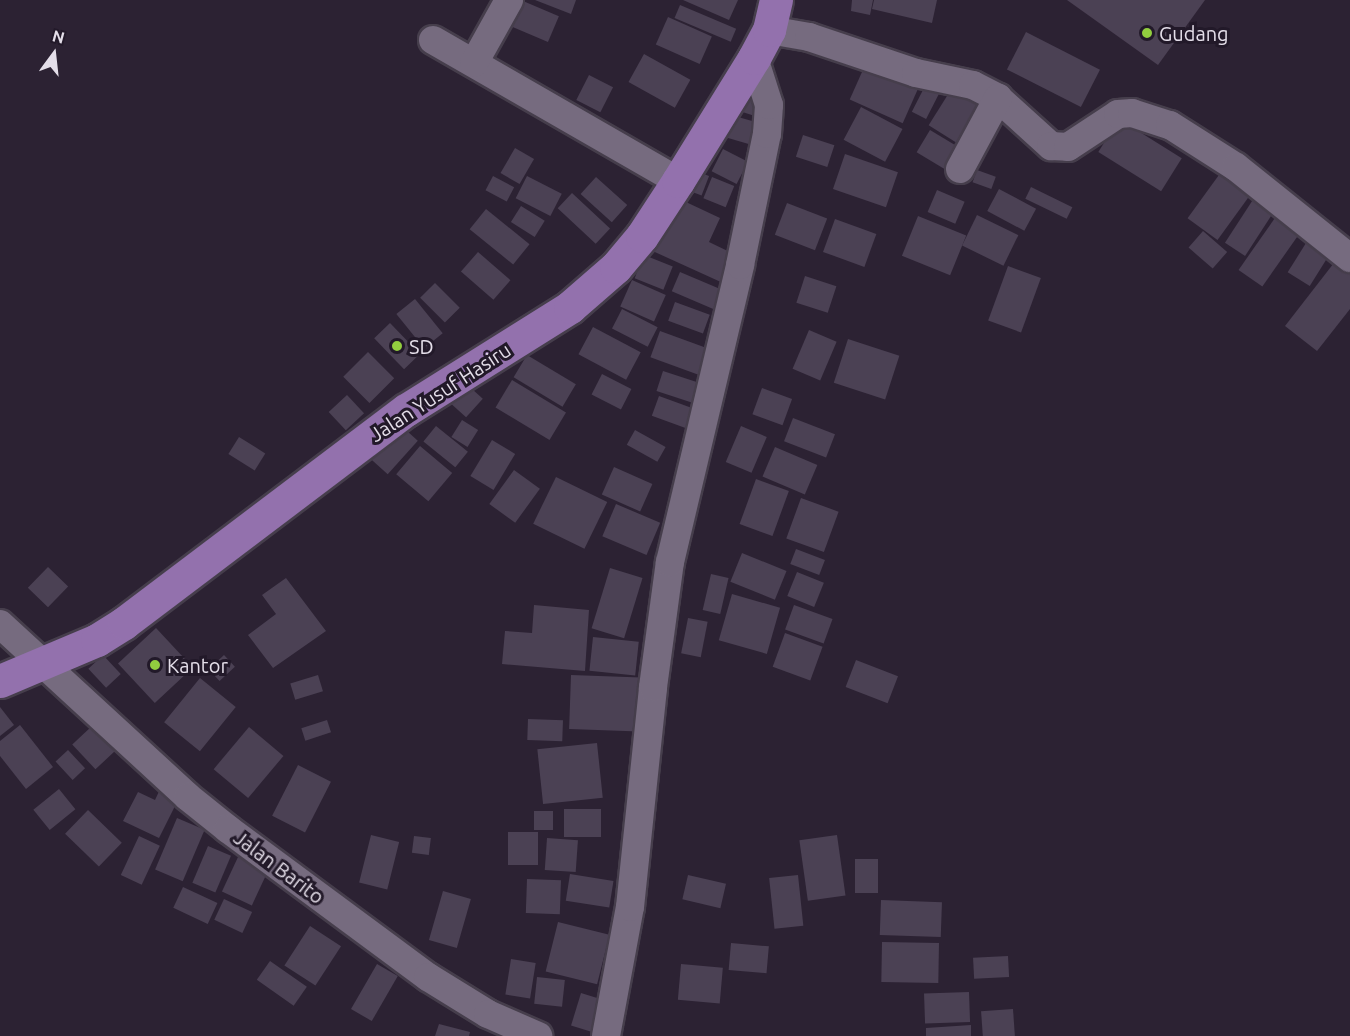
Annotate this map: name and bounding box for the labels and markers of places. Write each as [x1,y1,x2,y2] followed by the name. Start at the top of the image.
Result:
[1159,21,1229,45] place label: Gudang
[1140,26,1154,40] marker: Gudang
[409,334,434,358] place label: SD
[390,339,404,353] marker: SD
[167,653,228,677] place label: Kantor
[148,658,162,672] marker: Kantor

